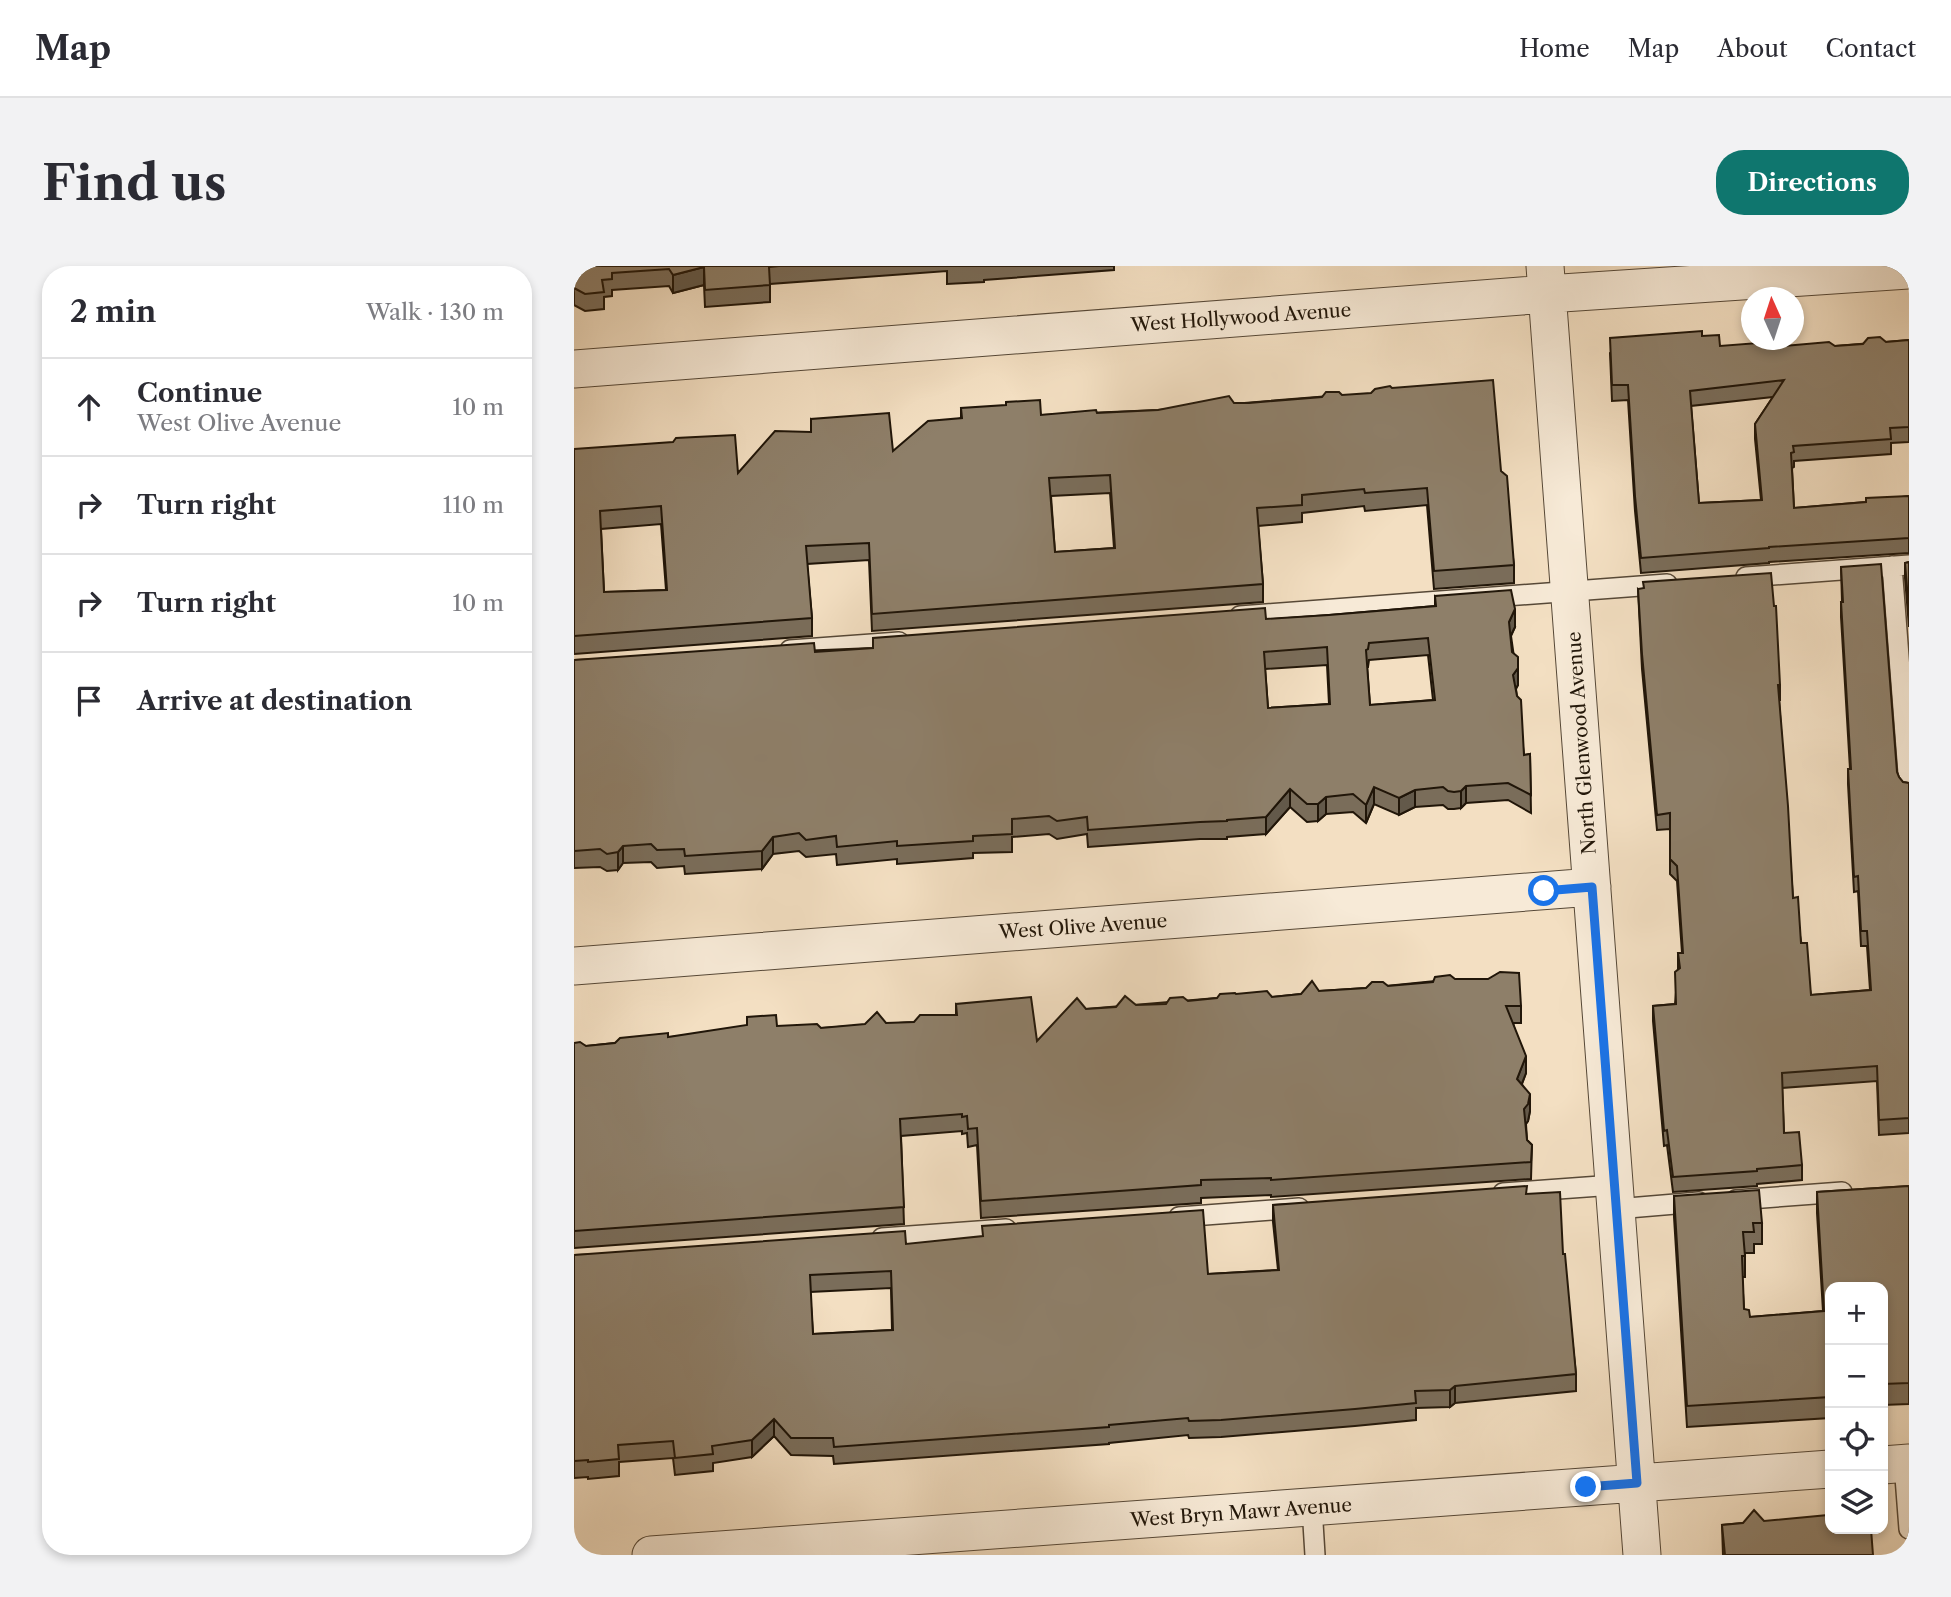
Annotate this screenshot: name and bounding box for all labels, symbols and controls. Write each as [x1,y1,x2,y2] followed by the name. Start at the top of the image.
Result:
[35,28,111,69] text: Map
[1519,34,1590,63] text: Home
[1628,34,1679,63] text: Map
[1717,34,1788,63] text: About
[1826,34,1916,63] text: Contact
[1716,150,1909,215] button: Directions
[42,152,226,213] text: Find us
[1741,287,1804,350] north arrow
[70,293,156,330] text: 2 min
[366,298,504,326] text: Walk · 130 m
[1129,298,1352,337] street label: West Hollywood Avenue
[137,377,262,409] text: Continue
[70,388,108,426] icon: ahead
[452,393,504,421] text: 10 m
[137,409,341,437] text: West Olive Avenue
[70,486,108,524] icon: right
[137,489,276,521] text: Turn right
[443,491,504,519] text: 110 m
[70,584,108,622] icon: right
[137,587,276,619] text: Turn right
[452,589,504,617] text: 10 m
[1562,631,1601,855] street label: North Glenwood Avenue
[70,682,108,720] icon: arrive
[137,685,412,717] text: Arrive at destination
[1528,875,1559,906] route start
[997,909,1168,944] street label: West Olive Avenue
[1825,1282,1888,1534] map controls
[1825,1282,1888,1345] button: +
[1825,1345,1888,1408] button: −
[1825,1408,1888,1471] button: locate
[1570,1471,1601,1502] route end
[1825,1471,1888,1534] button: layers
[1128,1493,1353,1532] street label: West Bryn Mawr Avenue

